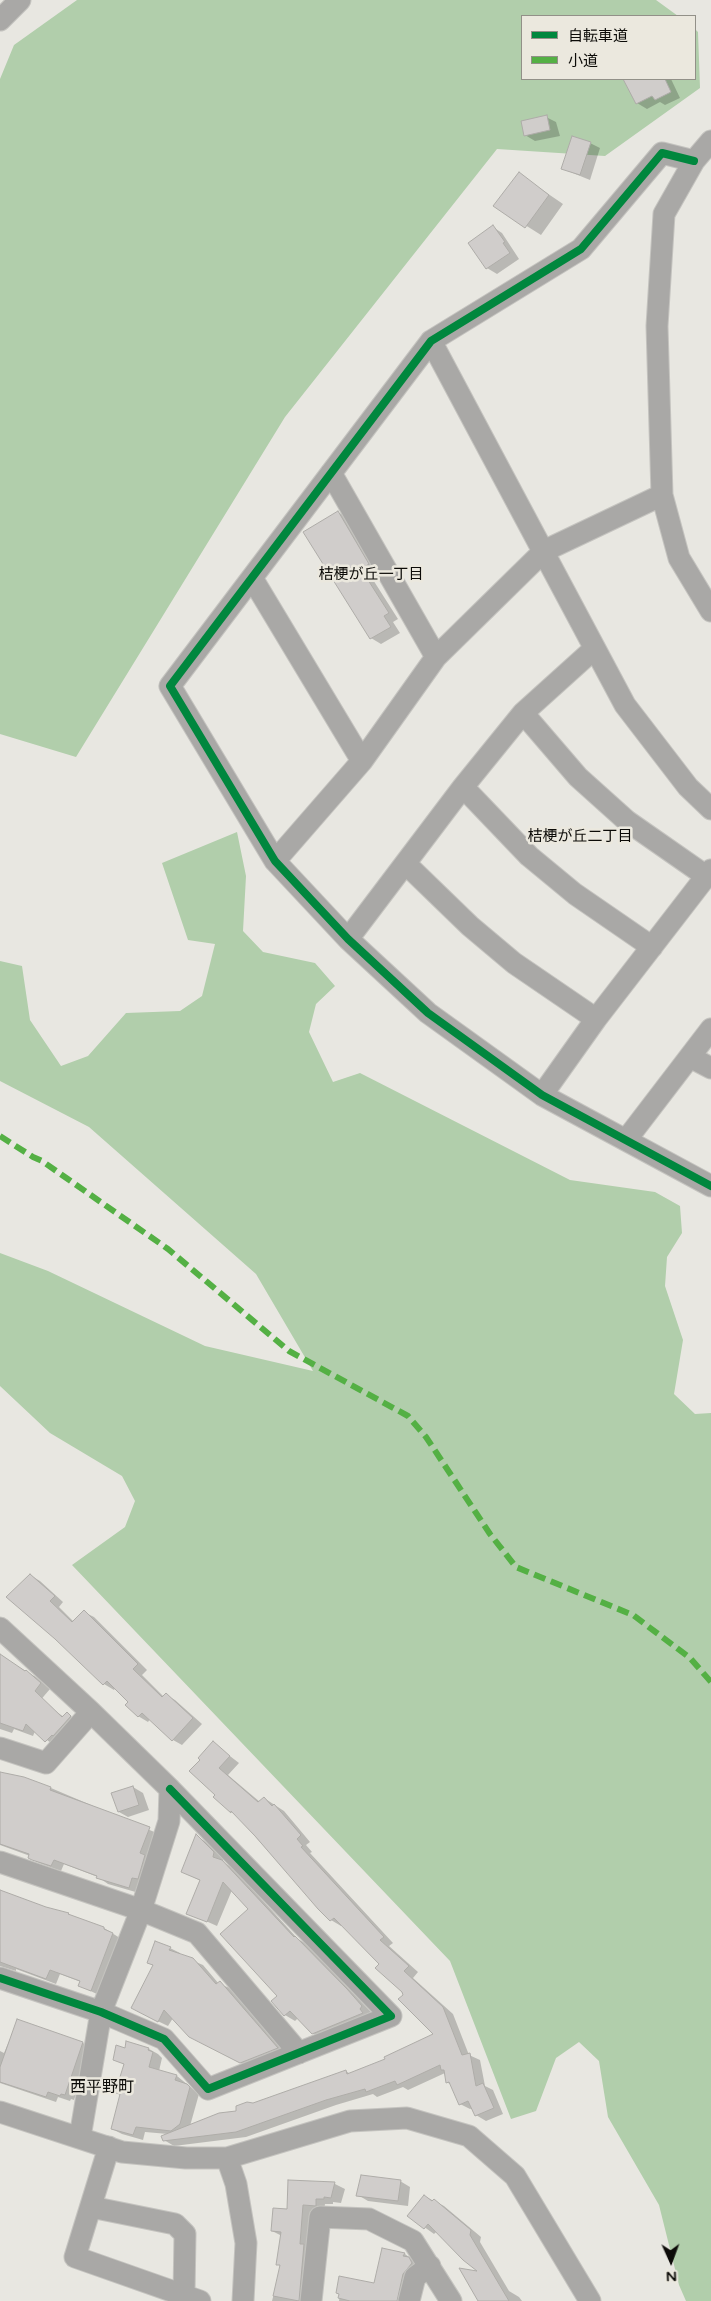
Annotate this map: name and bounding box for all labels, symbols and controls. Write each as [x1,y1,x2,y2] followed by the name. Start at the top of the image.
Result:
[521,15,696,80] legend
[568,27,628,45] text: 自転車道
[568,52,598,70] text: 小道
[319,566,423,584] district label: 桔梗が丘一丁目
[528,828,632,846] district label: 桔梗が丘二丁目
[70,2078,134,2098] district label: 西平野町
[646,2236,696,2286] north arrow
[666,2268,677,2285] text: N

